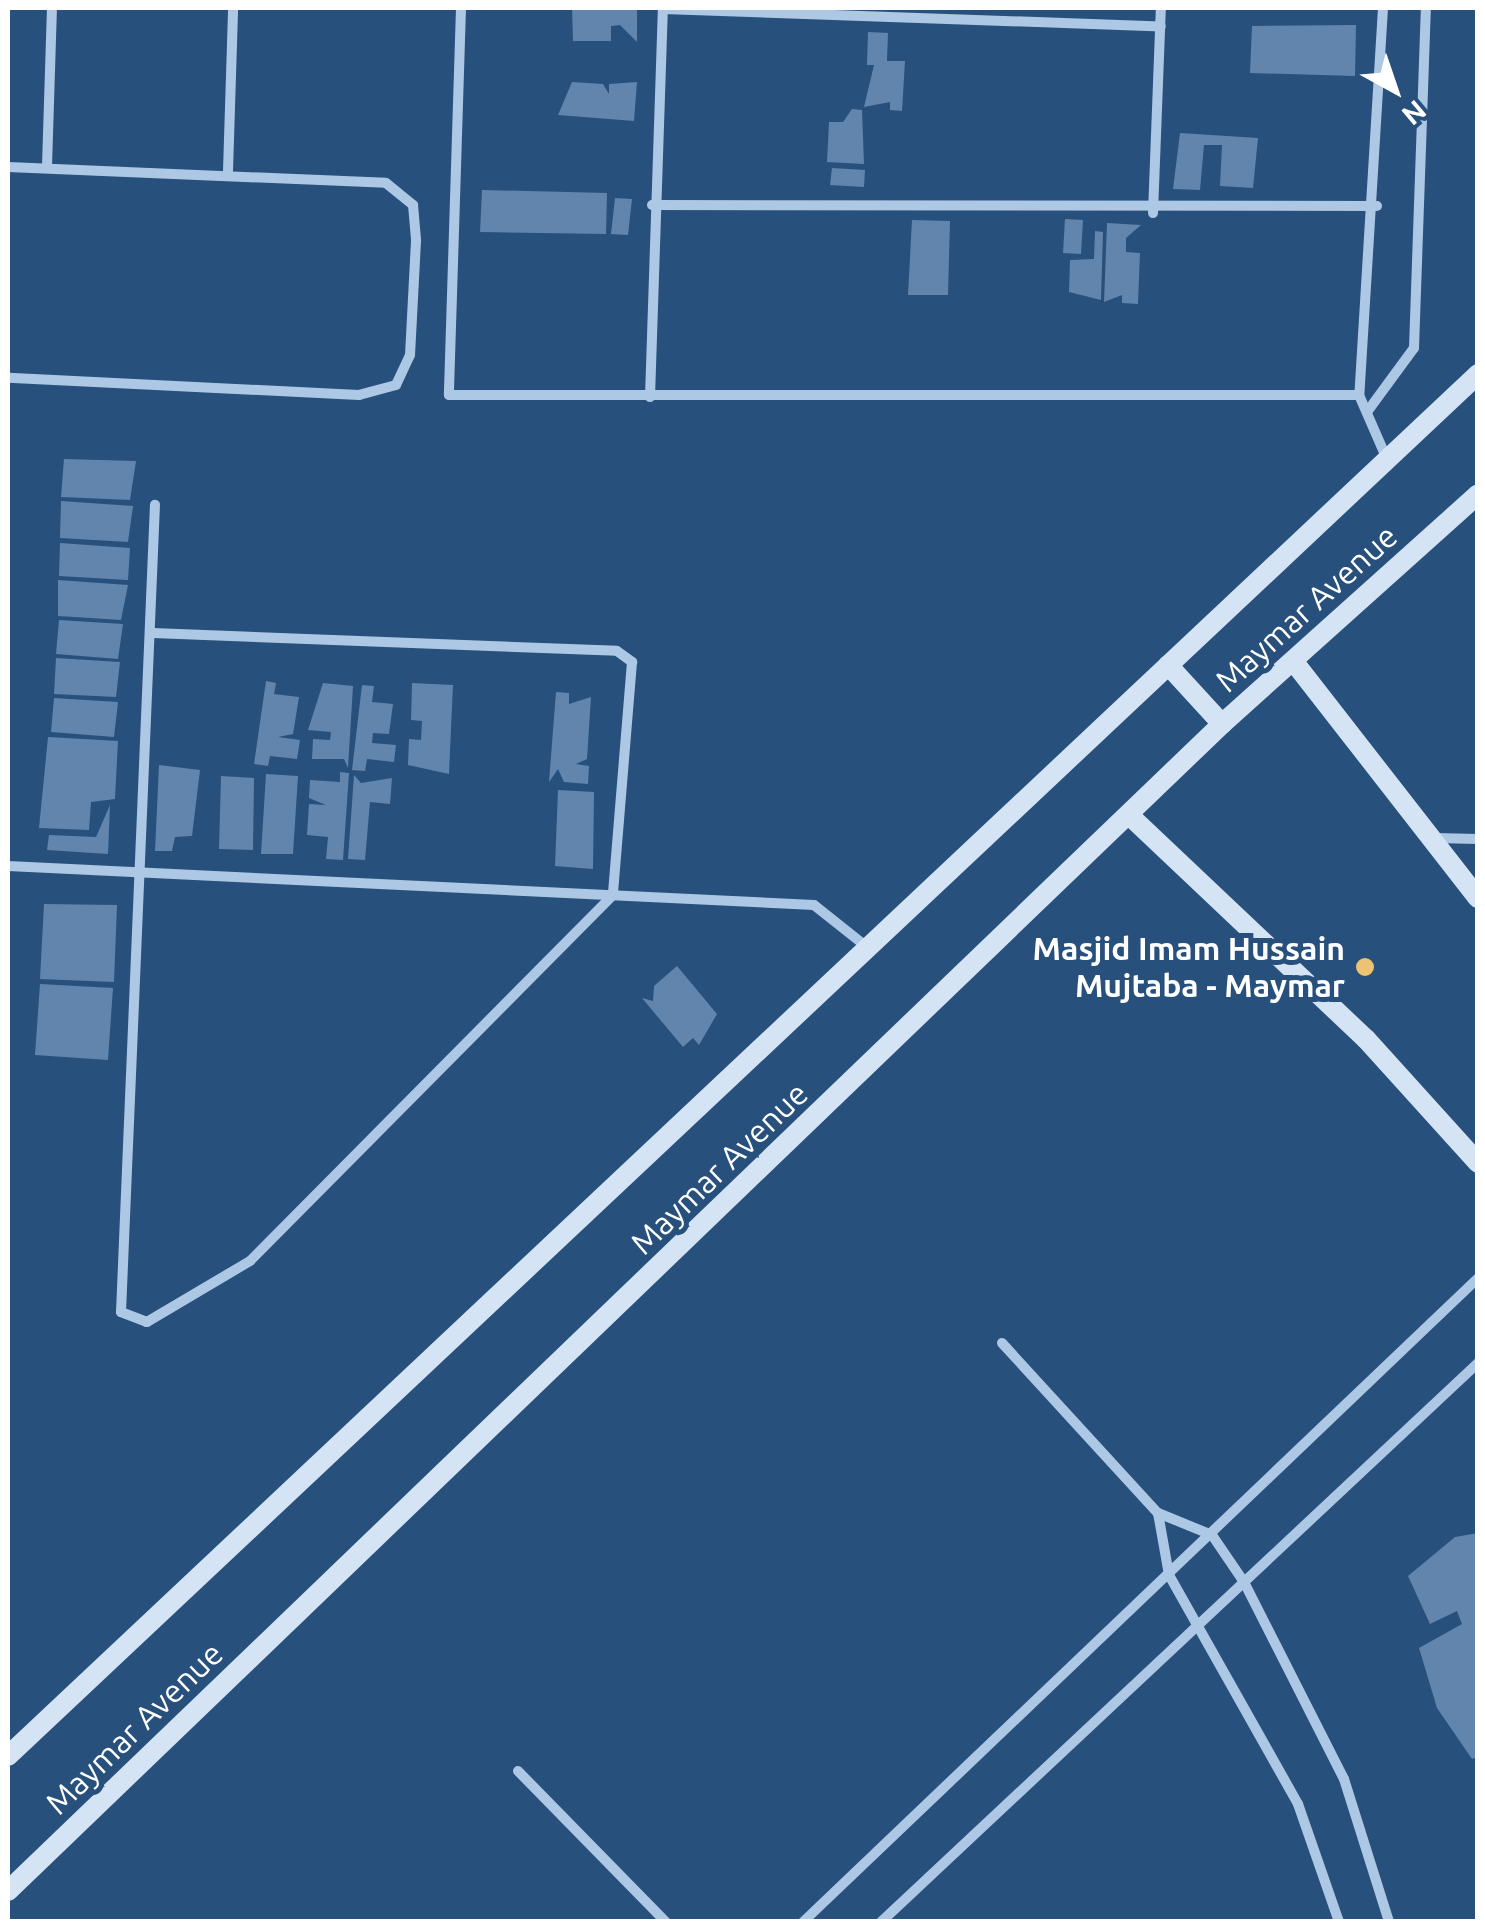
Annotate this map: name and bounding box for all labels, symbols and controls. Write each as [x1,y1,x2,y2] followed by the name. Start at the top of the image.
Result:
[1345,40,1445,140] north arrow
[1397,95,1433,132] text: N
[1207,516,1405,700] street label: Maymar Avenue
[1033,930,1345,1005] place label: Masjid Imam Hussain Mujtaba - Maymar
[1354,956,1376,978] marker: Masjid Imam Hussain Mujtaba - Maymar
[623,1074,815,1262] street label: Maymar Avenue
[38,1634,230,1822] street label: Maymar Avenue

